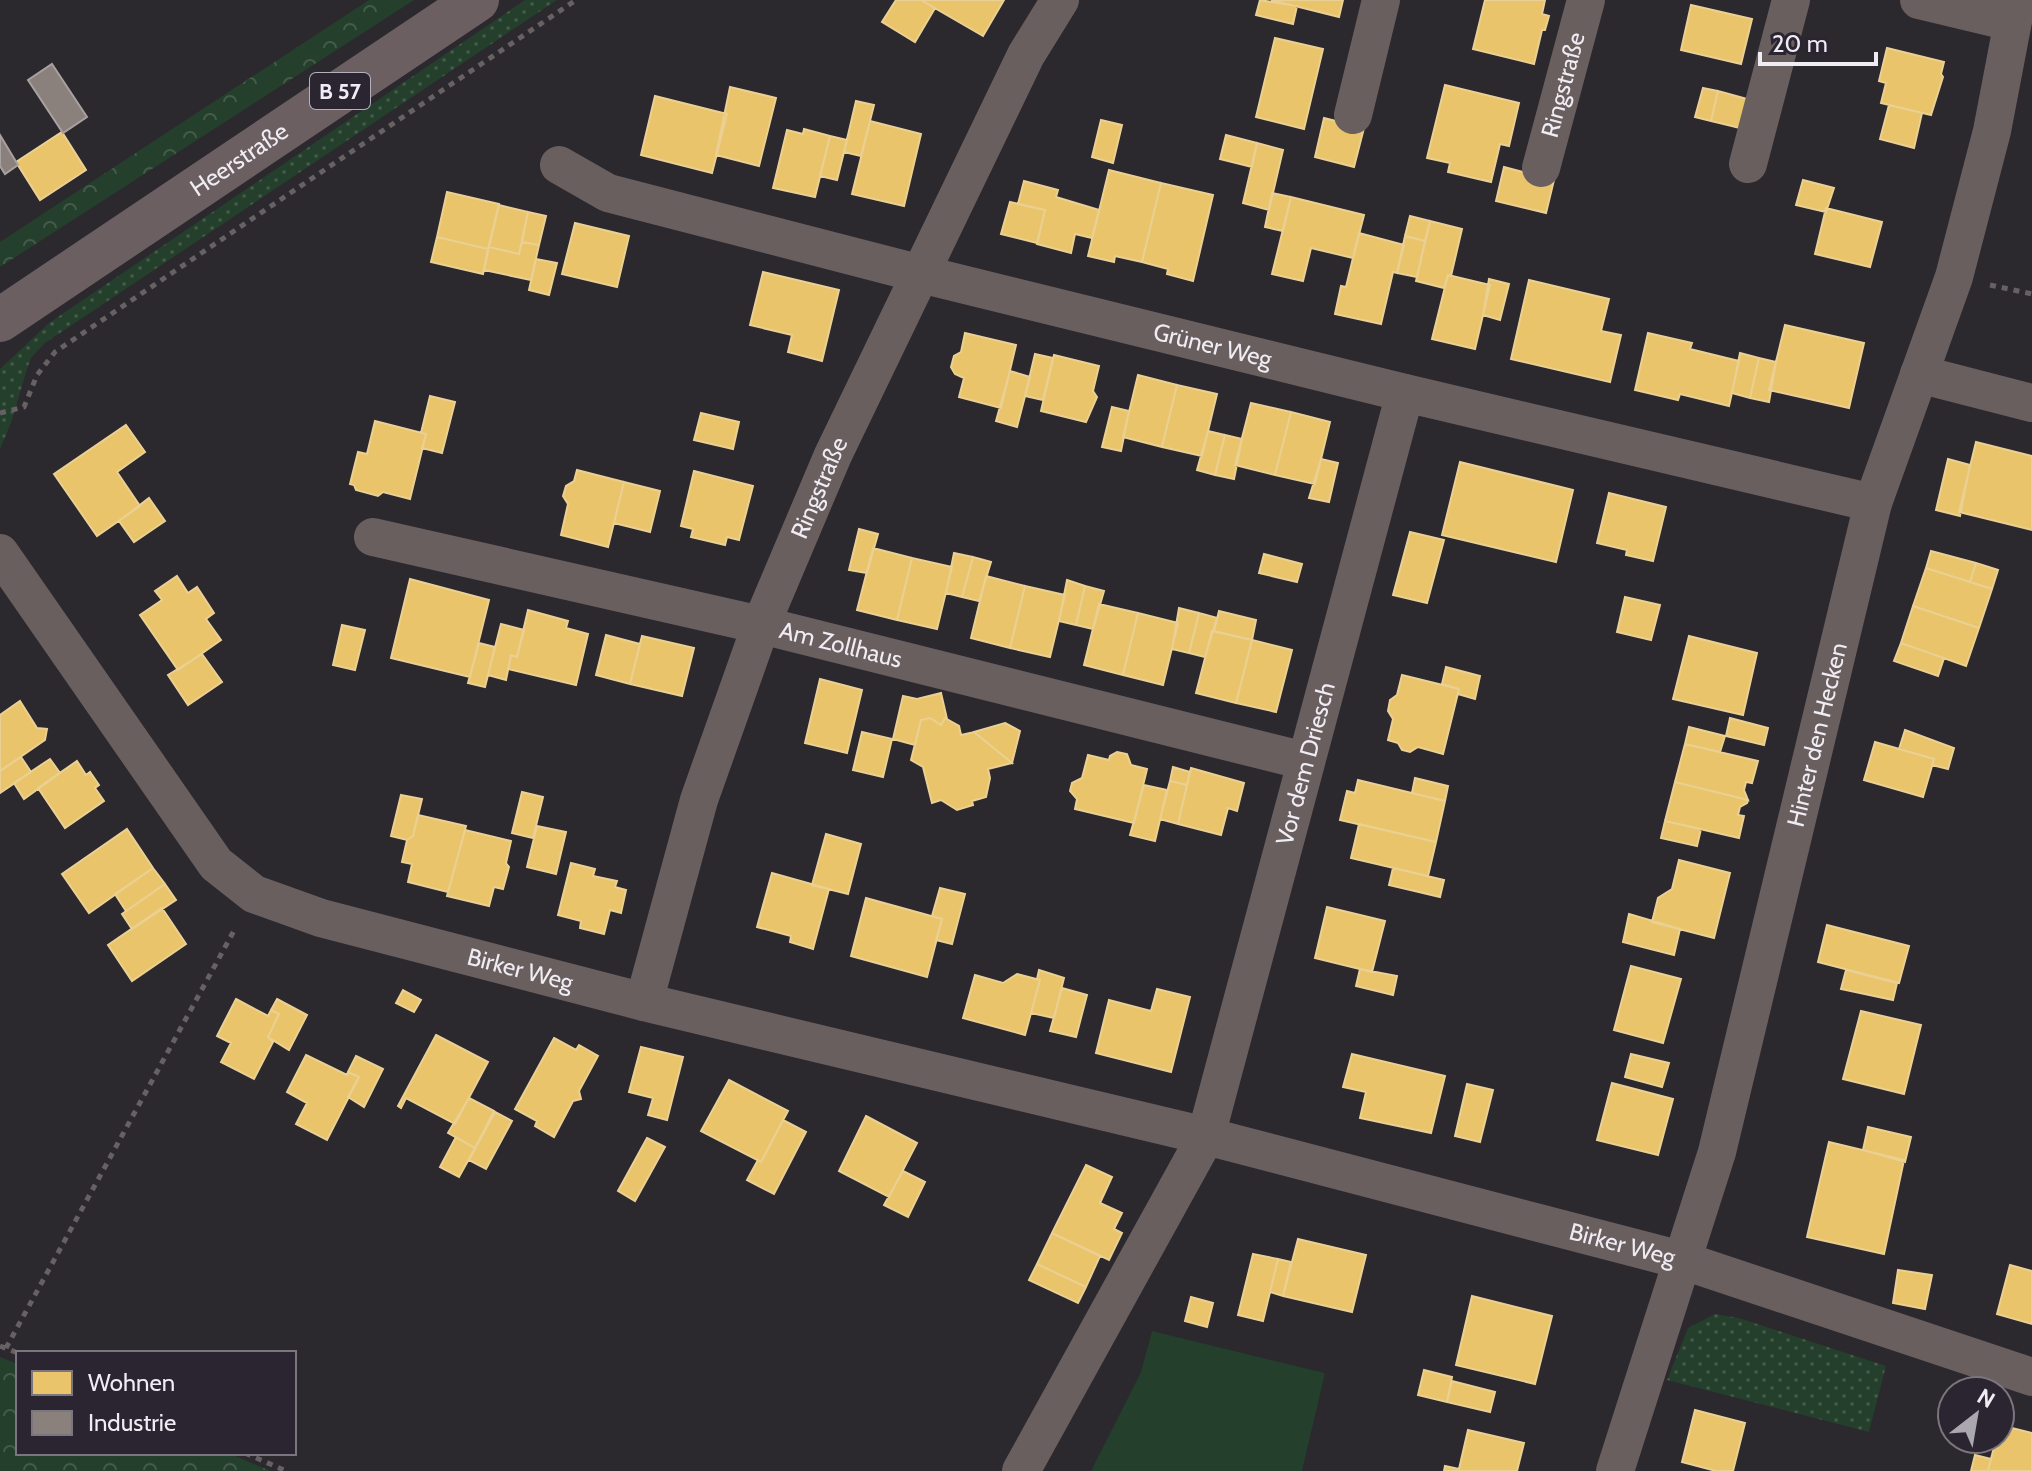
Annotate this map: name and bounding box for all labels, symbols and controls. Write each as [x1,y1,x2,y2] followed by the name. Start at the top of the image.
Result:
[1760,16,1876,66] scale bar
[1535,29,1591,141] street label: Ringstraße
[1772,29,1828,58] text: 20 m
[310,73,370,109] road number: B 57
[184,116,293,202] street label: Heerstraße
[1151,317,1276,374] street label: Grüner Weg
[784,432,854,543] street label: Ringstraße
[776,615,905,674] street label: Am Zollhaus
[1781,640,1853,830] street label: Hinter den Hecken
[1270,679,1341,848] street label: Vor dem Driesch
[464,942,577,997] street label: Birker Weg
[1566,1216,1680,1272] street label: Birker Weg
[16,1351,296,1455] legend
[88,1368,175,1397] text: Wohnen
[1936,1375,2016,1455] north arrow
[1972,1383,2000,1414] text: N
[88,1408,176,1437] text: Industrie

